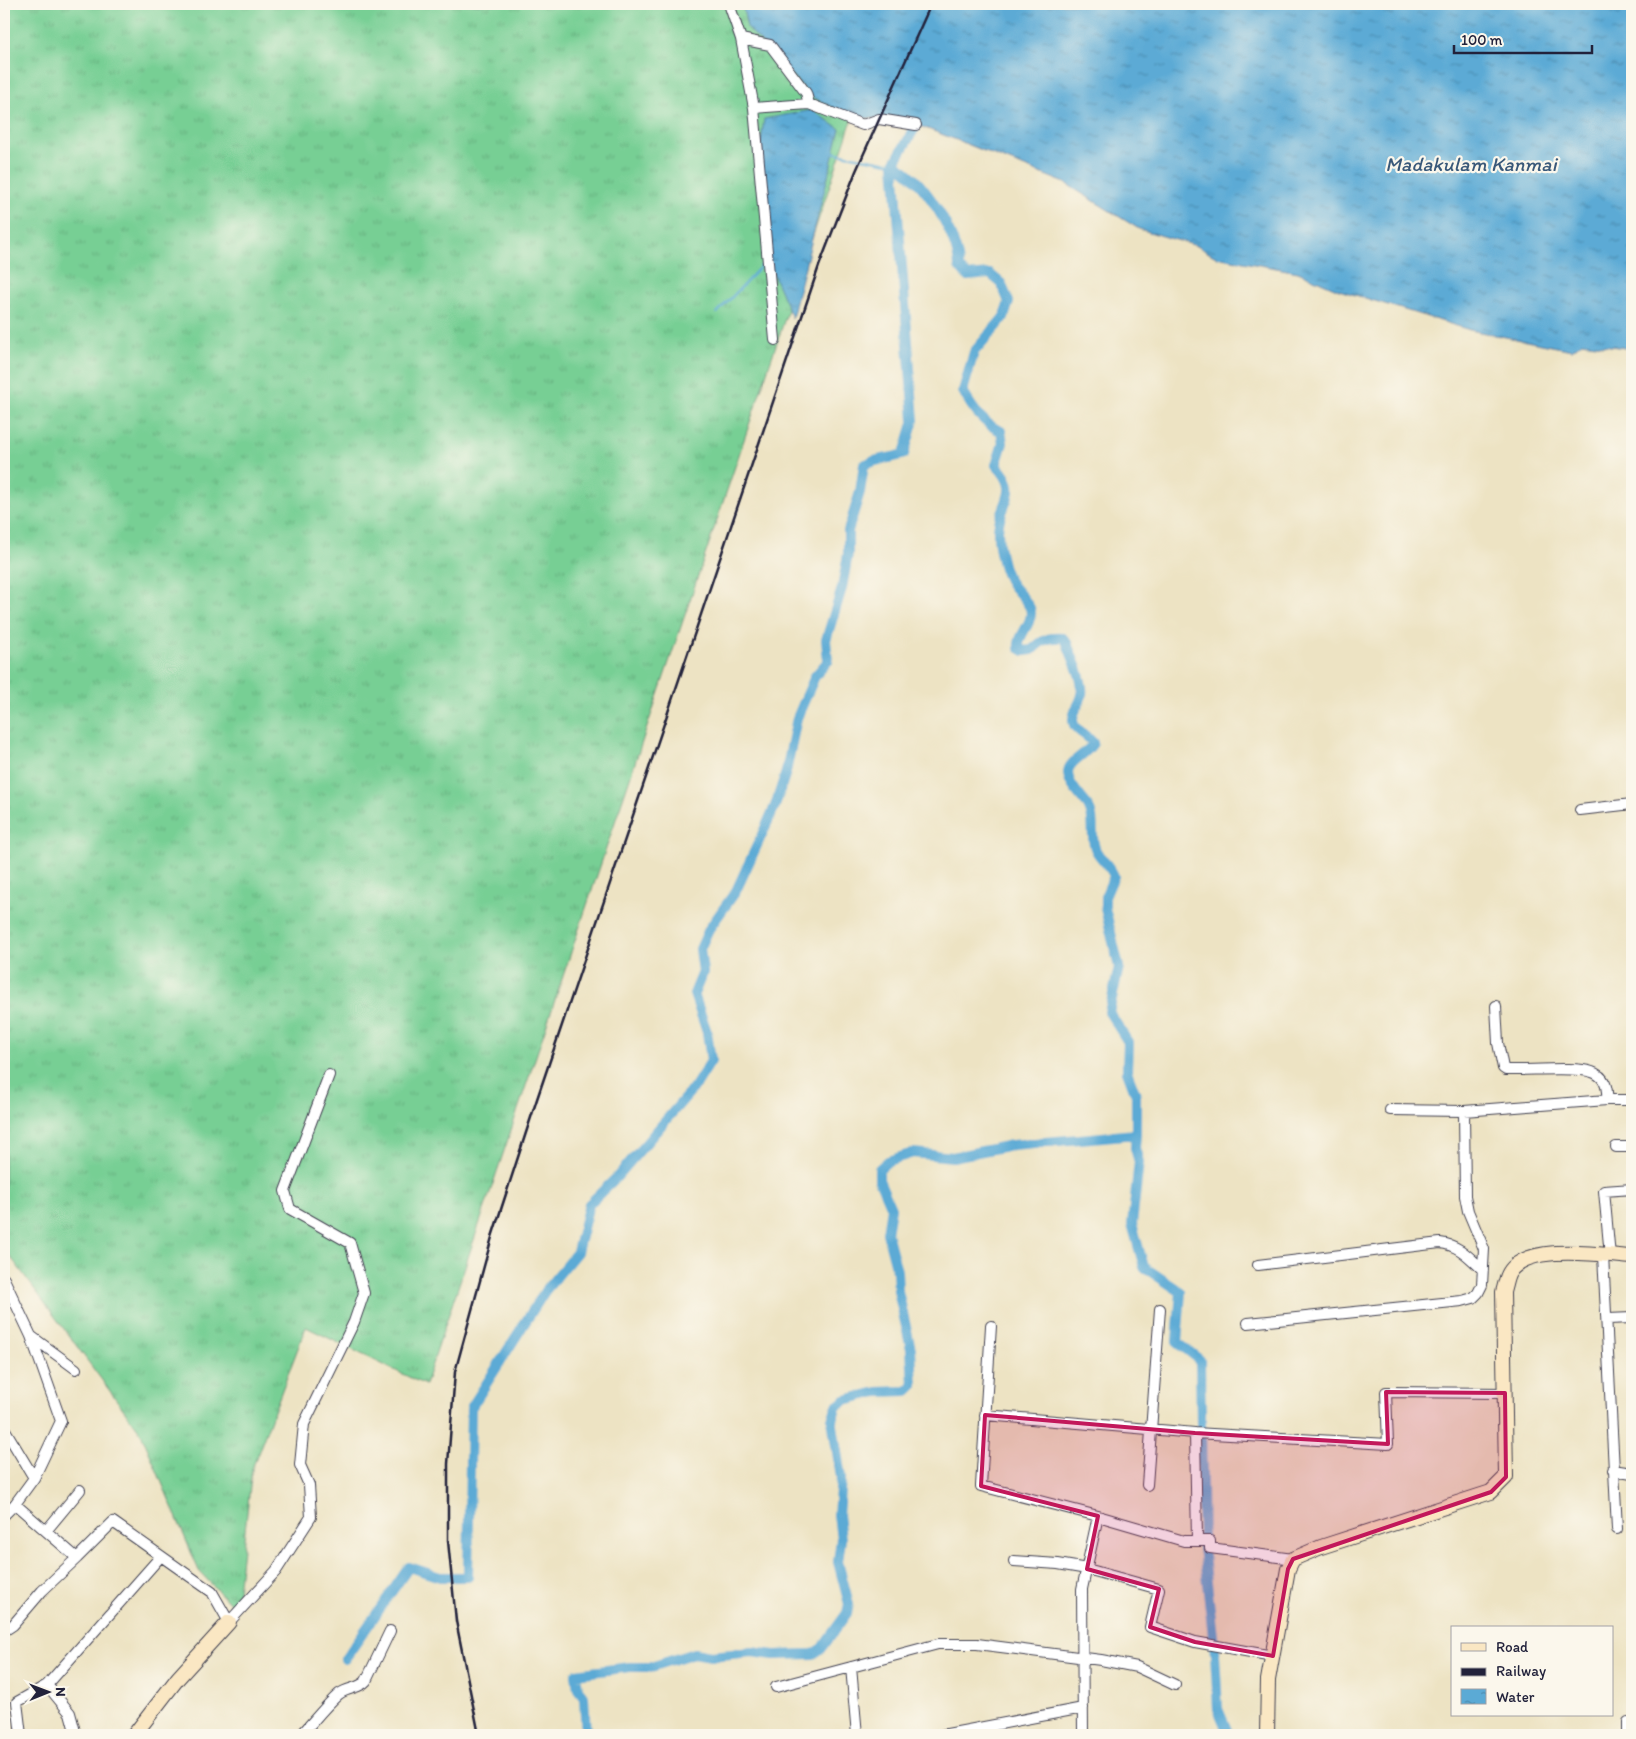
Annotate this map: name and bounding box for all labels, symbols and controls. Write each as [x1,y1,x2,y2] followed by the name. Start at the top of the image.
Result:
[1454,22,1591,54] scale bar
[1461,31,1503,49] text: 100 m
[1385,152,1559,176] water label: Madakulam Kanmai
[1451,1626,1614,1716] legend
[1496,1638,1529,1656] text: Road
[1496,1662,1546,1680] text: Railway
[22,1666,72,1716] north arrow
[52,1687,69,1697] text: N
[1496,1688,1535,1706] text: Water

